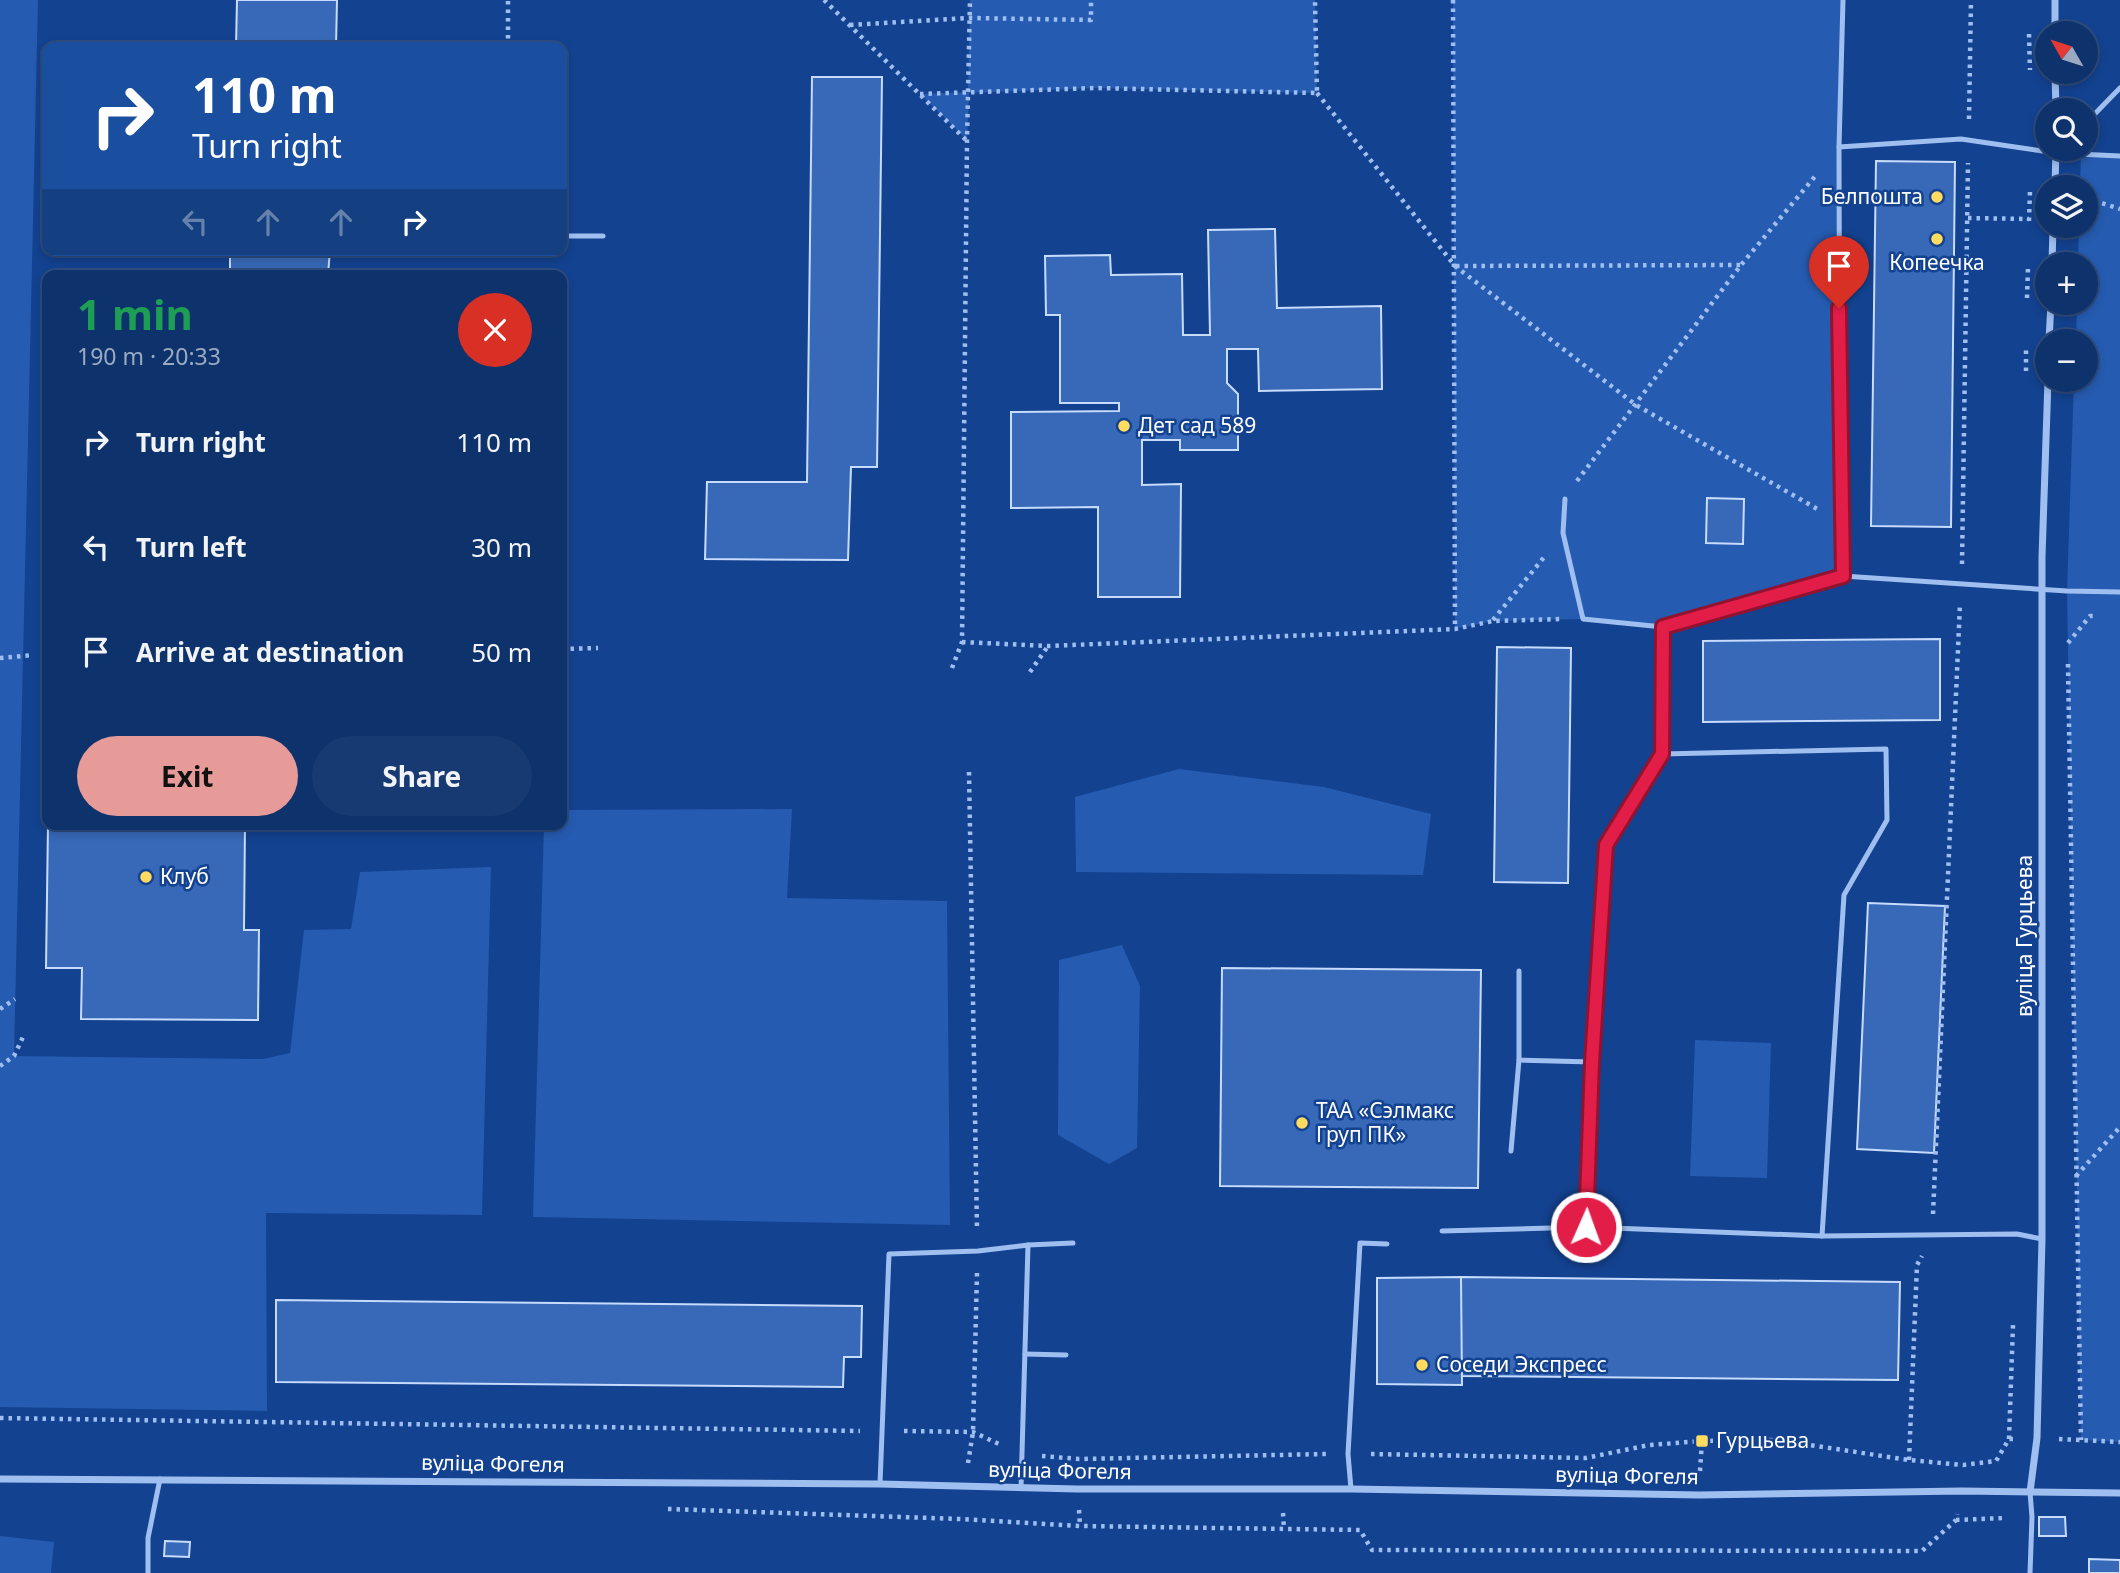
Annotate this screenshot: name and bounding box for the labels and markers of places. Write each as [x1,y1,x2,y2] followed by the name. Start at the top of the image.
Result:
[1821,182,1923,210] place label: Белпошта
[1929,189,1945,205] marker: Белпошта
[1929,231,1945,247] marker: Копеечка
[1809,236,1869,308] pin
[1889,248,1985,276] place label: Копеечка
[1138,411,1256,439] place label: Дет сад 589
[1116,418,1132,434] marker: Дет сад 589
[160,862,209,890] place label: Клуб
[138,869,154,885] marker: Клуб
[1316,1096,1454,1148] place label: ТАА «Сэлмакс Груп ПК»
[1294,1115,1310,1131] marker: ТАА «Сэлмакс Груп ПК»
[1436,1350,1607,1378] place label: Соседи Экспресс
[1414,1357,1430,1373] marker: Соседи Экспресс
[1716,1426,1809,1454] place label: Гурцьева
[1694,1433,1710,1449] marker: Гурцьева

